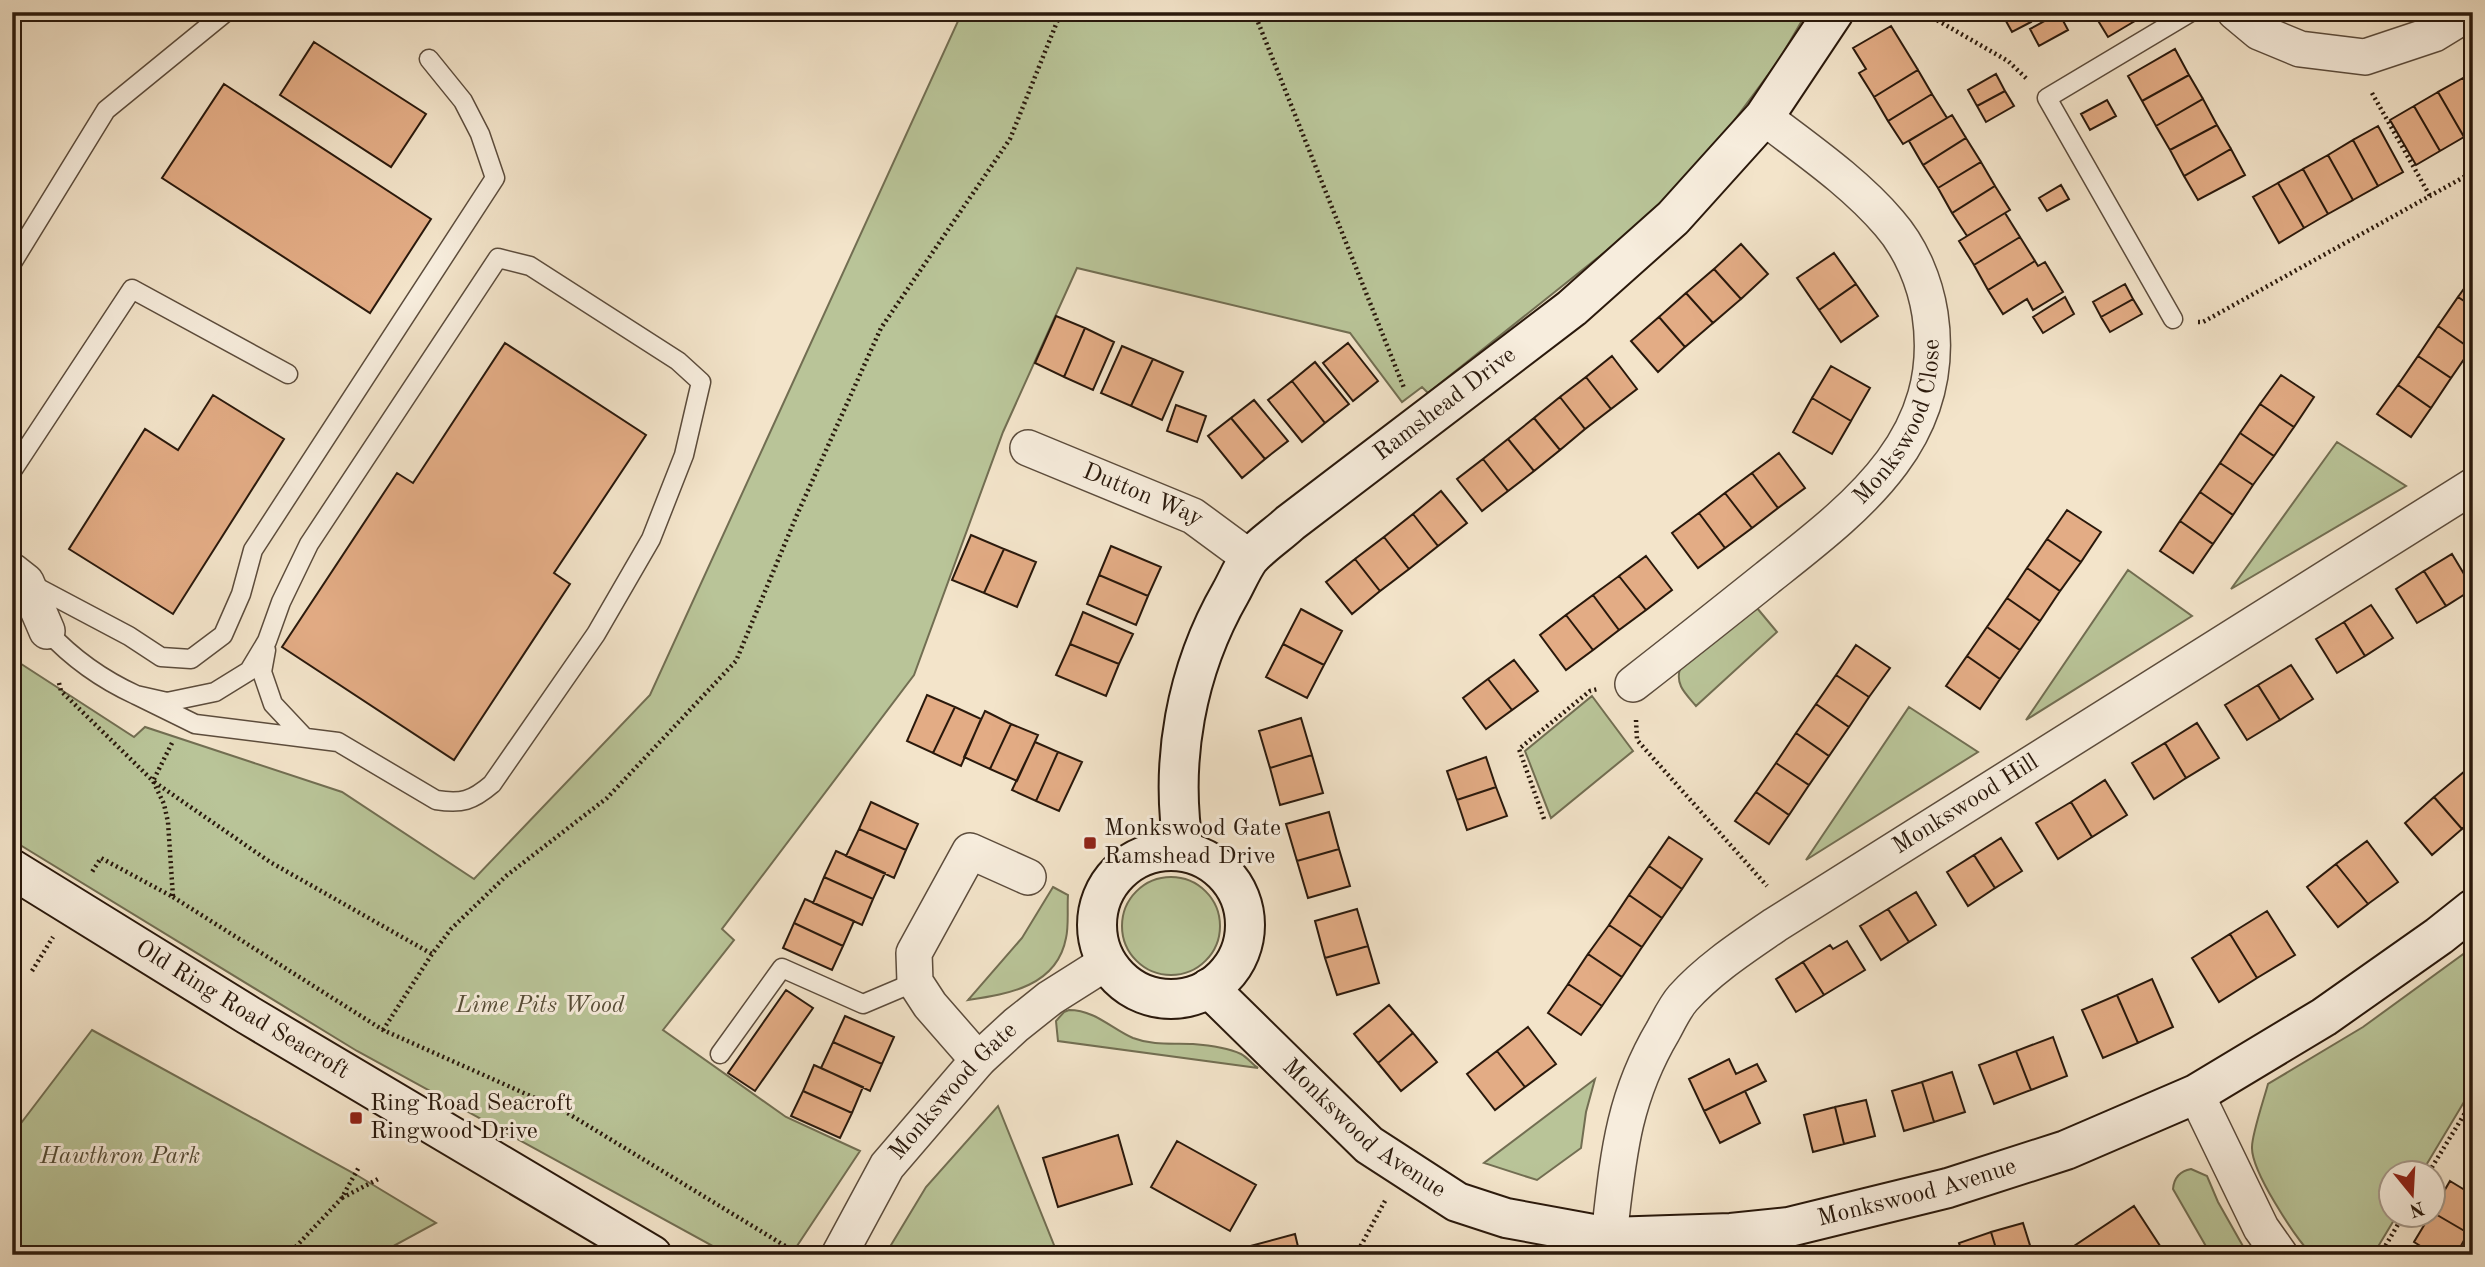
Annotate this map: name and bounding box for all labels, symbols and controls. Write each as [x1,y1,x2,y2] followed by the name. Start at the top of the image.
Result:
[1849,339,1944,510] street label: Monkswood Close
[1370,343,1521,466] street label: Ramshead Drive
[1079,460,1208,531] street label: Dutton Way
[1889,750,2043,859] street label: Monkswood Hill
[1104,817,1281,869] place label: Monkswood Gate Ramshead Drive
[1082,835,1098,851] marker: Monkswood Gate Ramshead Drive
[131,936,353,1084] street label: Old Ring Road Seacroft
[454,994,625,1018] park label: Lime Pits Wood
[885,1018,1022,1165] street label: Monkswood Gate
[1277,1055,1450,1203] street label: Monkswood Avenue
[370,1092,573,1144] place label: Ring Road Seacroft Ringwood Drive
[348,1110,364,1126] marker: Ring Road Seacroft Ringwood Drive
[39,1145,200,1169] park label: Hawthron Park
[1815,1155,2019,1232] street label: Monkswood Avenue
[2376,1158,2446,1228] north arrow
[2406,1197,2426,1219] text: N

